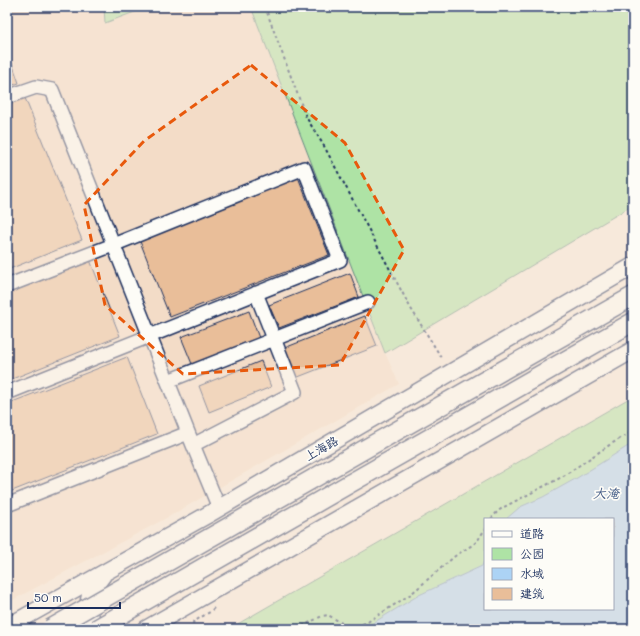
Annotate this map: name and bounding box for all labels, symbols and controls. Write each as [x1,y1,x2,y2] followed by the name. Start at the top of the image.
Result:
[301,432,341,464] street label: 上海路
[593,484,621,501] water label: 大淹
[484,518,614,610] legend
[520,525,544,541] text: 道路
[520,545,544,561] text: 公园
[520,565,544,581] text: 水域
[28,584,120,610] scale bar
[520,585,544,601] text: 建筑
[34,589,62,605] text: 50 m

